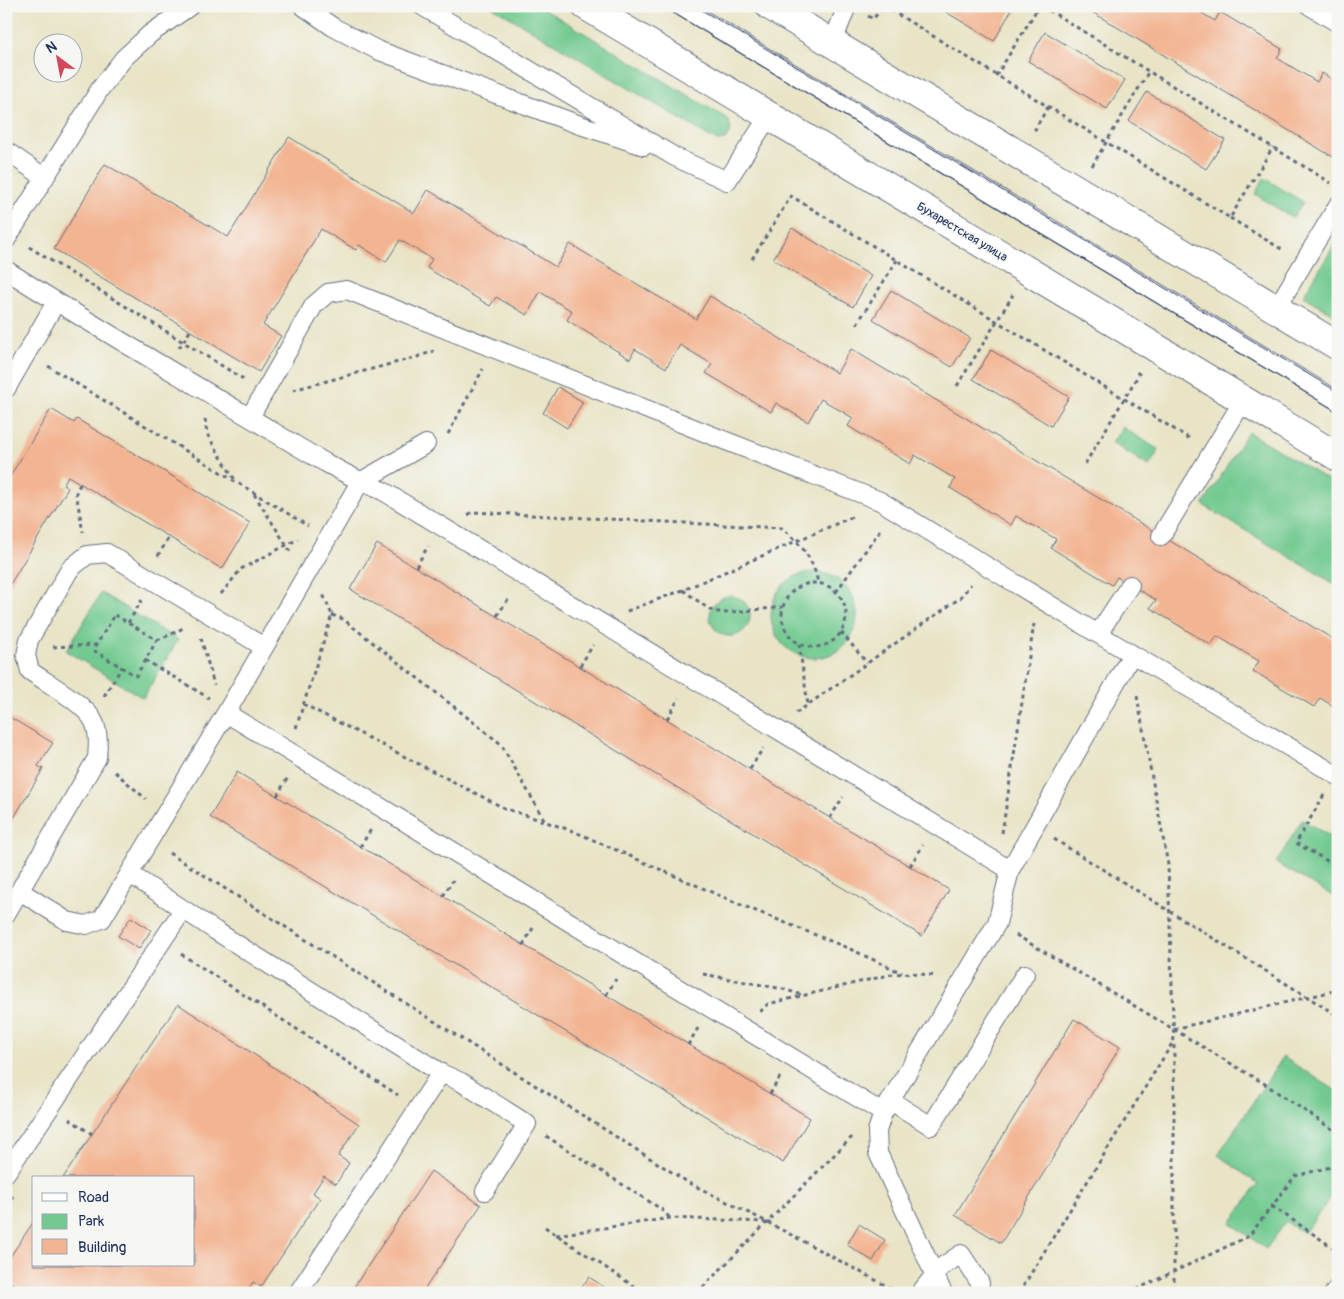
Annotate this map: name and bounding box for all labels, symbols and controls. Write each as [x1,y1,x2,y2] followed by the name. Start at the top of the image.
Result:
[32,32,82,82] north arrow
[43,38,60,57] text: N
[914,199,1011,265] street label: Бухарестская улица
[32,1176,195,1266] legend
[78,1188,109,1207] text: Road
[78,1212,105,1231] text: Park
[78,1238,126,1257] text: Building

